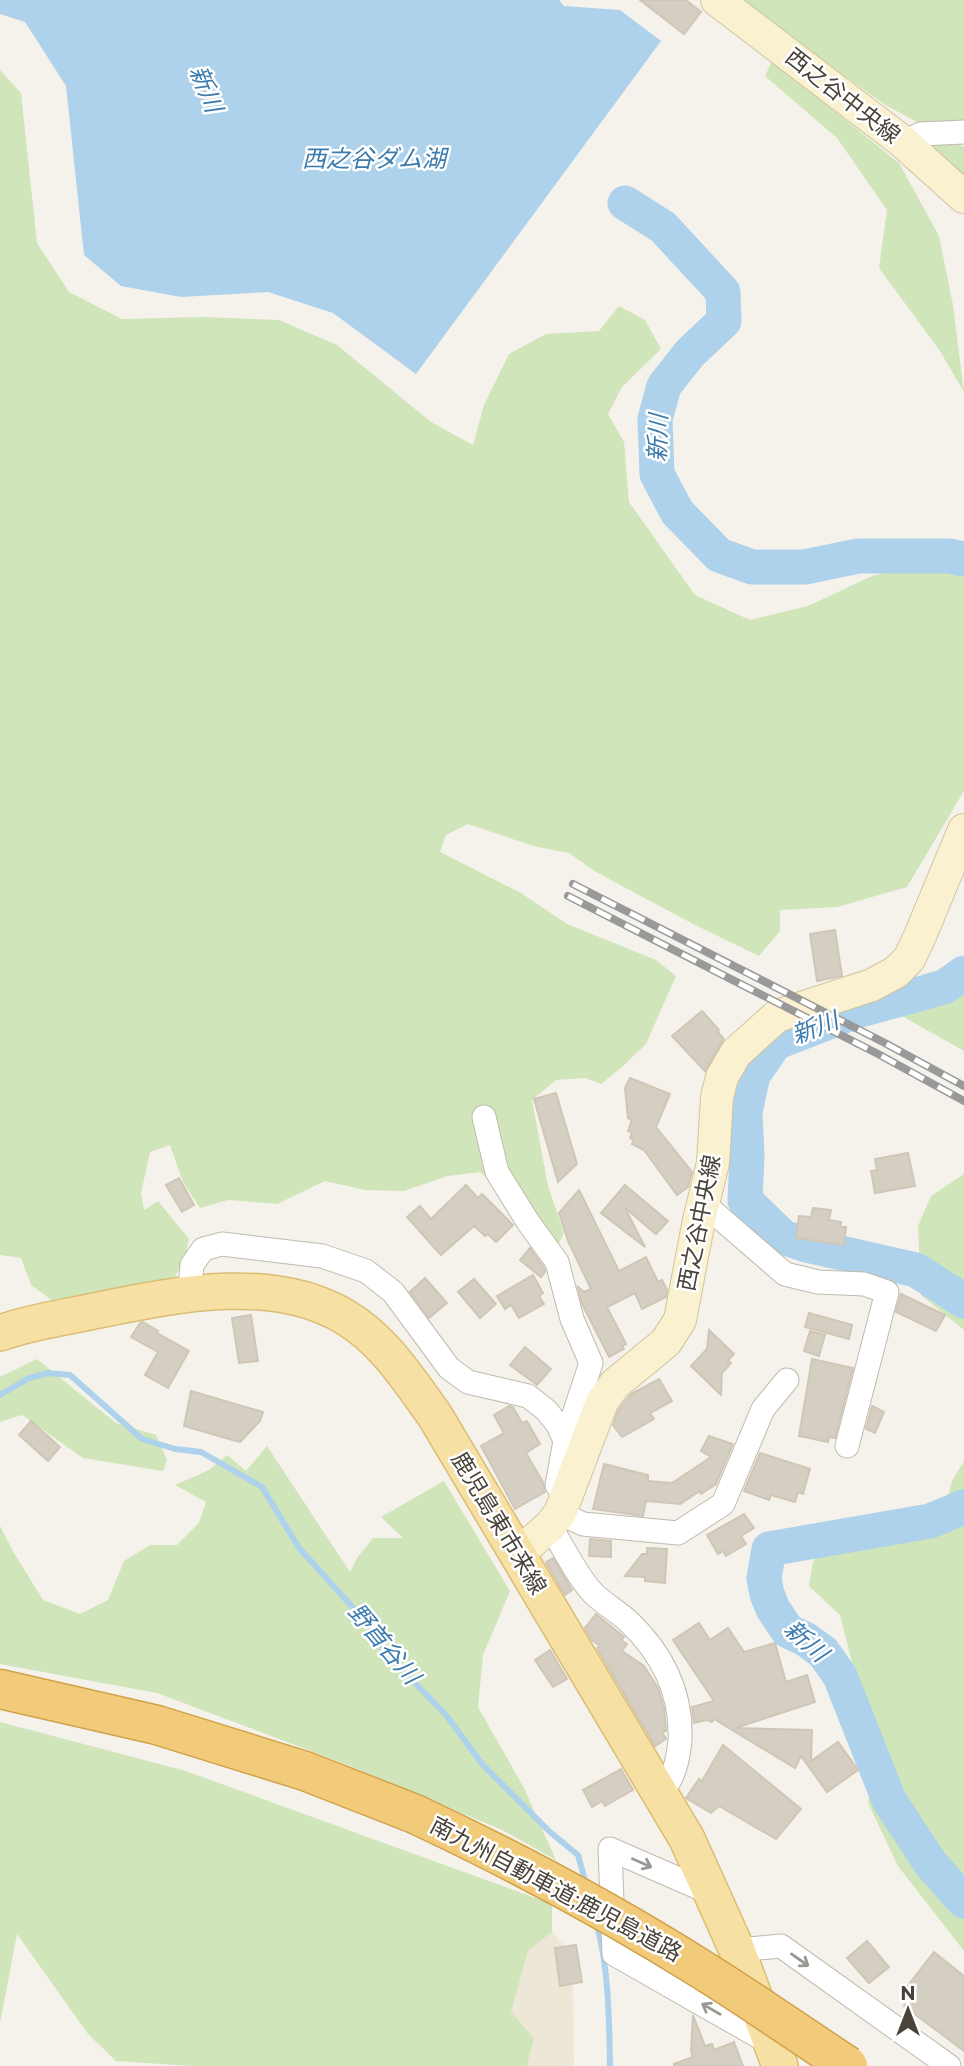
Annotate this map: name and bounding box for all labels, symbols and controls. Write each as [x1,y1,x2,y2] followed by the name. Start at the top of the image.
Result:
[780,42,906,150] street label: 西之谷中央線
[184,61,230,119] water label: 新川
[302,144,450,173] water label: 西之谷ダム湖
[642,410,673,462] water label: 新川
[787,1004,845,1050] water label: 新川
[672,1153,726,1293] street label: 西之谷中央線
[446,1447,552,1599] street label: 鹿児島東市来線
[342,1598,428,1692] water label: 野首谷川
[779,1614,836,1669] water label: 新川
[425,1811,687,1967] street label: 南九州自動車道;鹿児島道路
[631,1857,652,1870] one-way arrow
[790,1953,809,1967] one-way arrow
[873,1975,943,2045] north arrow
[900,1982,916,2005] text: N
[701,2002,722,2015] one-way arrow

